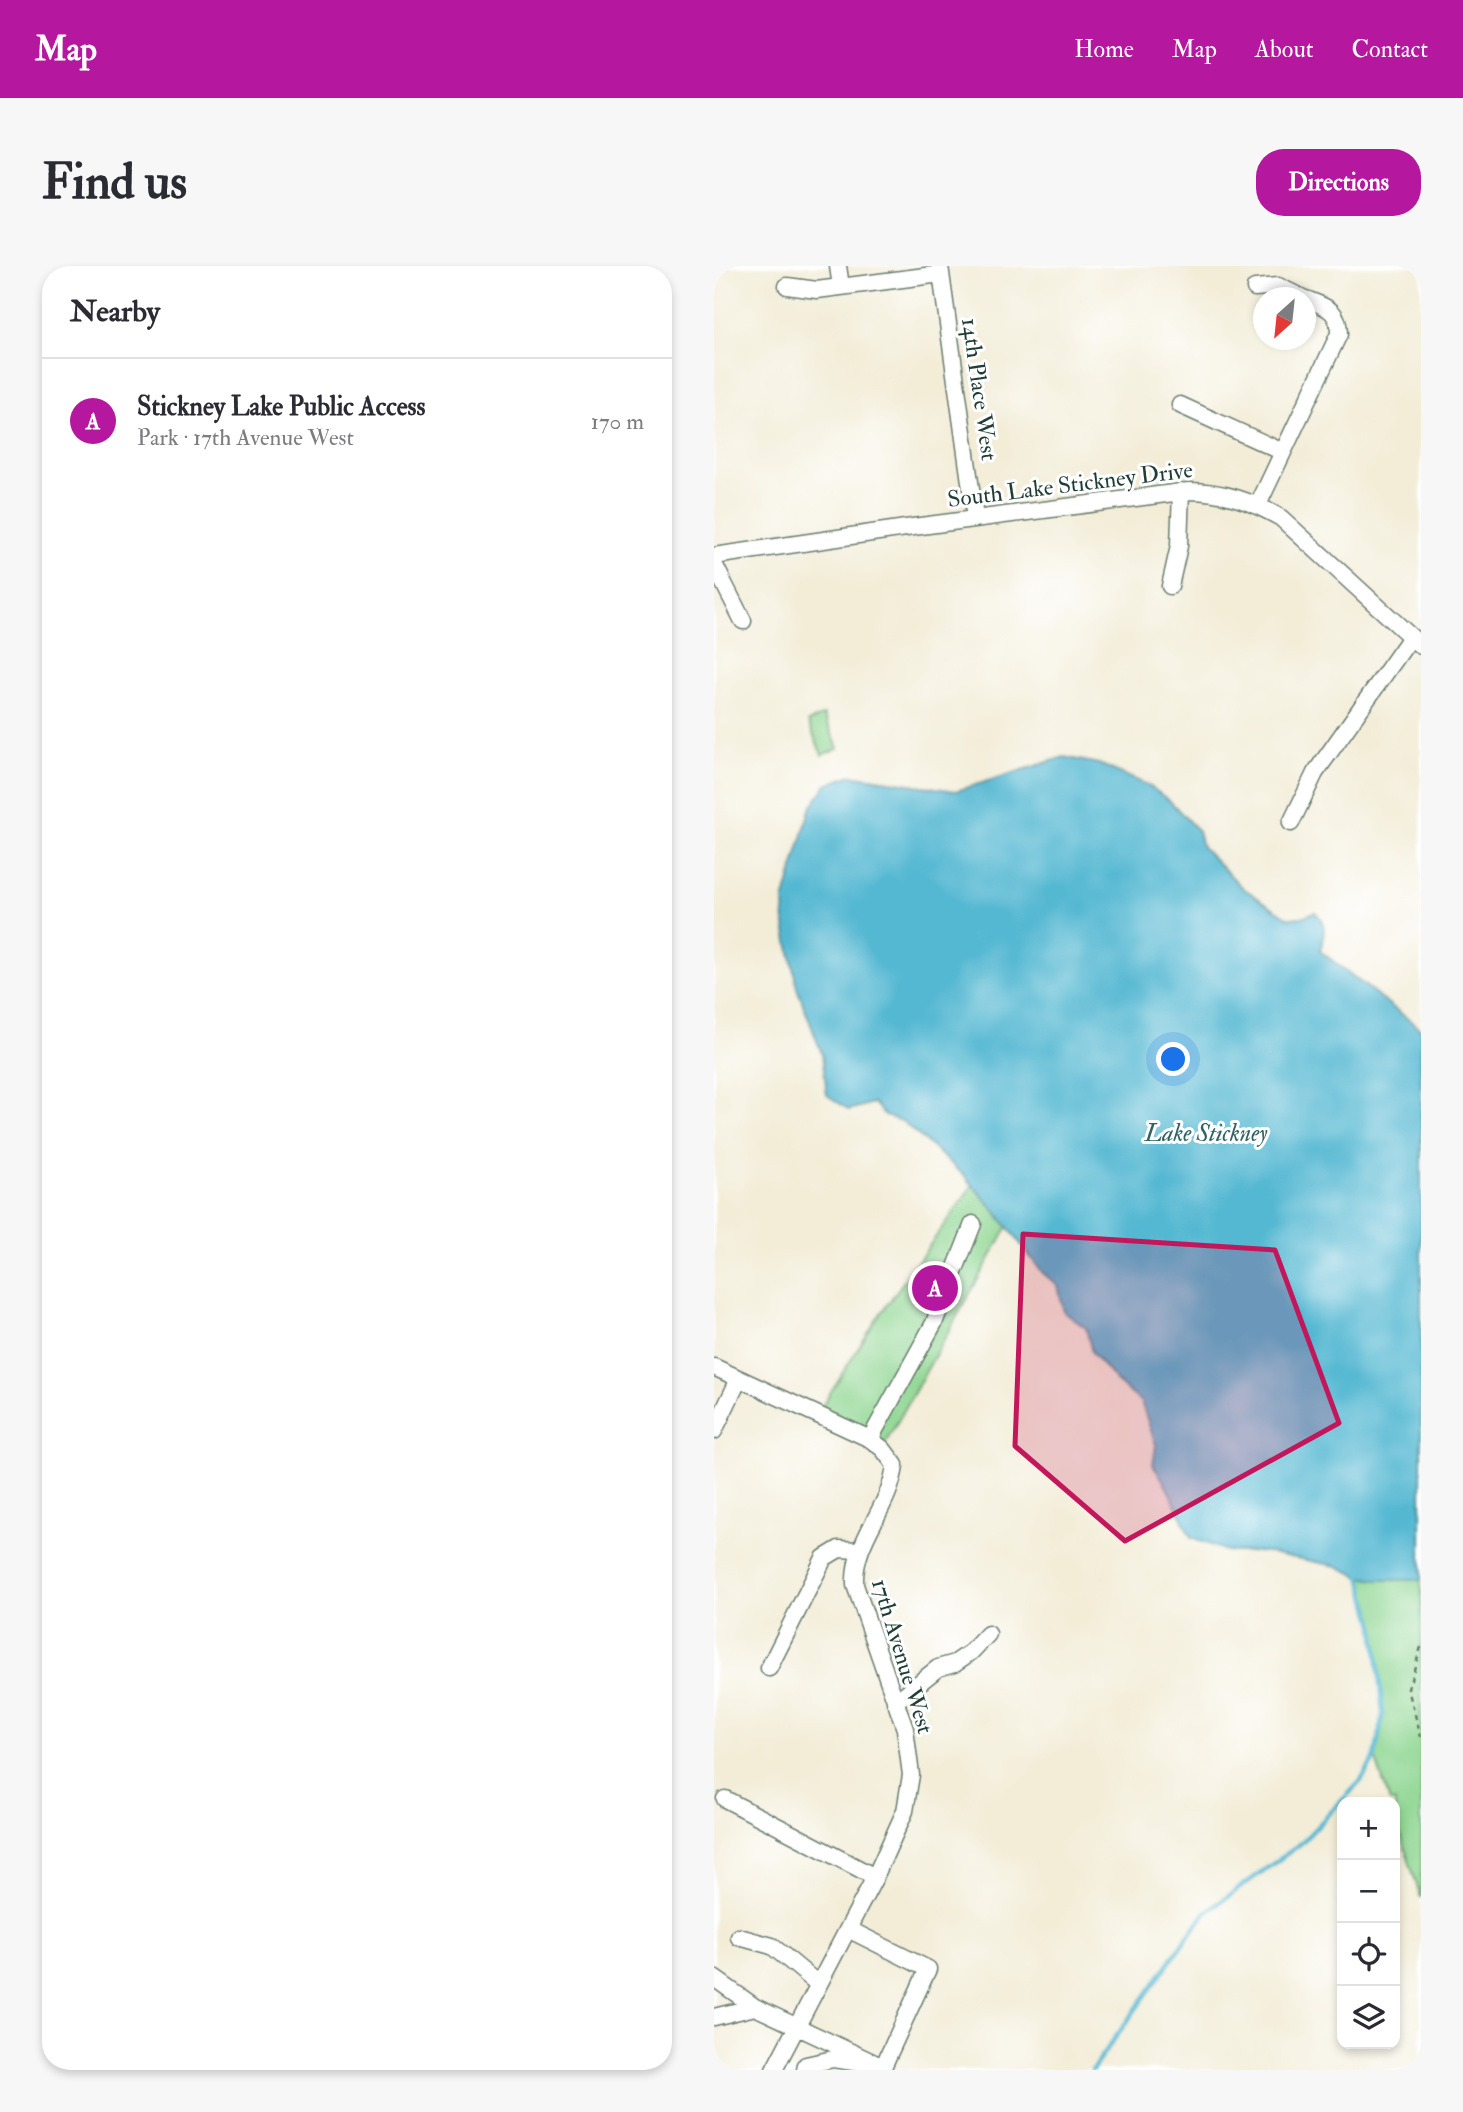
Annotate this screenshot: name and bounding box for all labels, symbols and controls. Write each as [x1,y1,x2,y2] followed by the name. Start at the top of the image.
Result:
[35,29,97,70] text: Map
[1074,34,1134,65] text: Home
[1172,34,1217,65] text: Map
[1255,34,1314,65] text: About
[1352,34,1428,65] text: Contact
[1256,149,1421,216] button: Directions
[42,152,187,213] text: Find us
[1253,287,1316,350] north arrow
[70,293,160,330] text: Nearby
[955,316,1004,462] street label: 14th Place West
[137,391,425,423] text: Stickney Lake Public Access
[86,407,100,436] text: A
[591,407,644,436] text: 170 m
[137,423,354,452] text: Park · 17th Avenue West
[946,455,1195,514] street label: South Lake Stickney Drive
[1156,1042,1190,1076] your location
[1144,1118,1268,1149] water label: Lake Stickney
[912,1262,958,1314] pin: A
[865,1575,940,1737] street label: 17th Avenue West
[1337,1797,1400,2049] map controls
[1337,1797,1400,1860] button: +
[1337,1860,1400,1923] button: −
[1337,1923,1400,1986] button: locate
[1337,1986,1400,2049] button: layers

